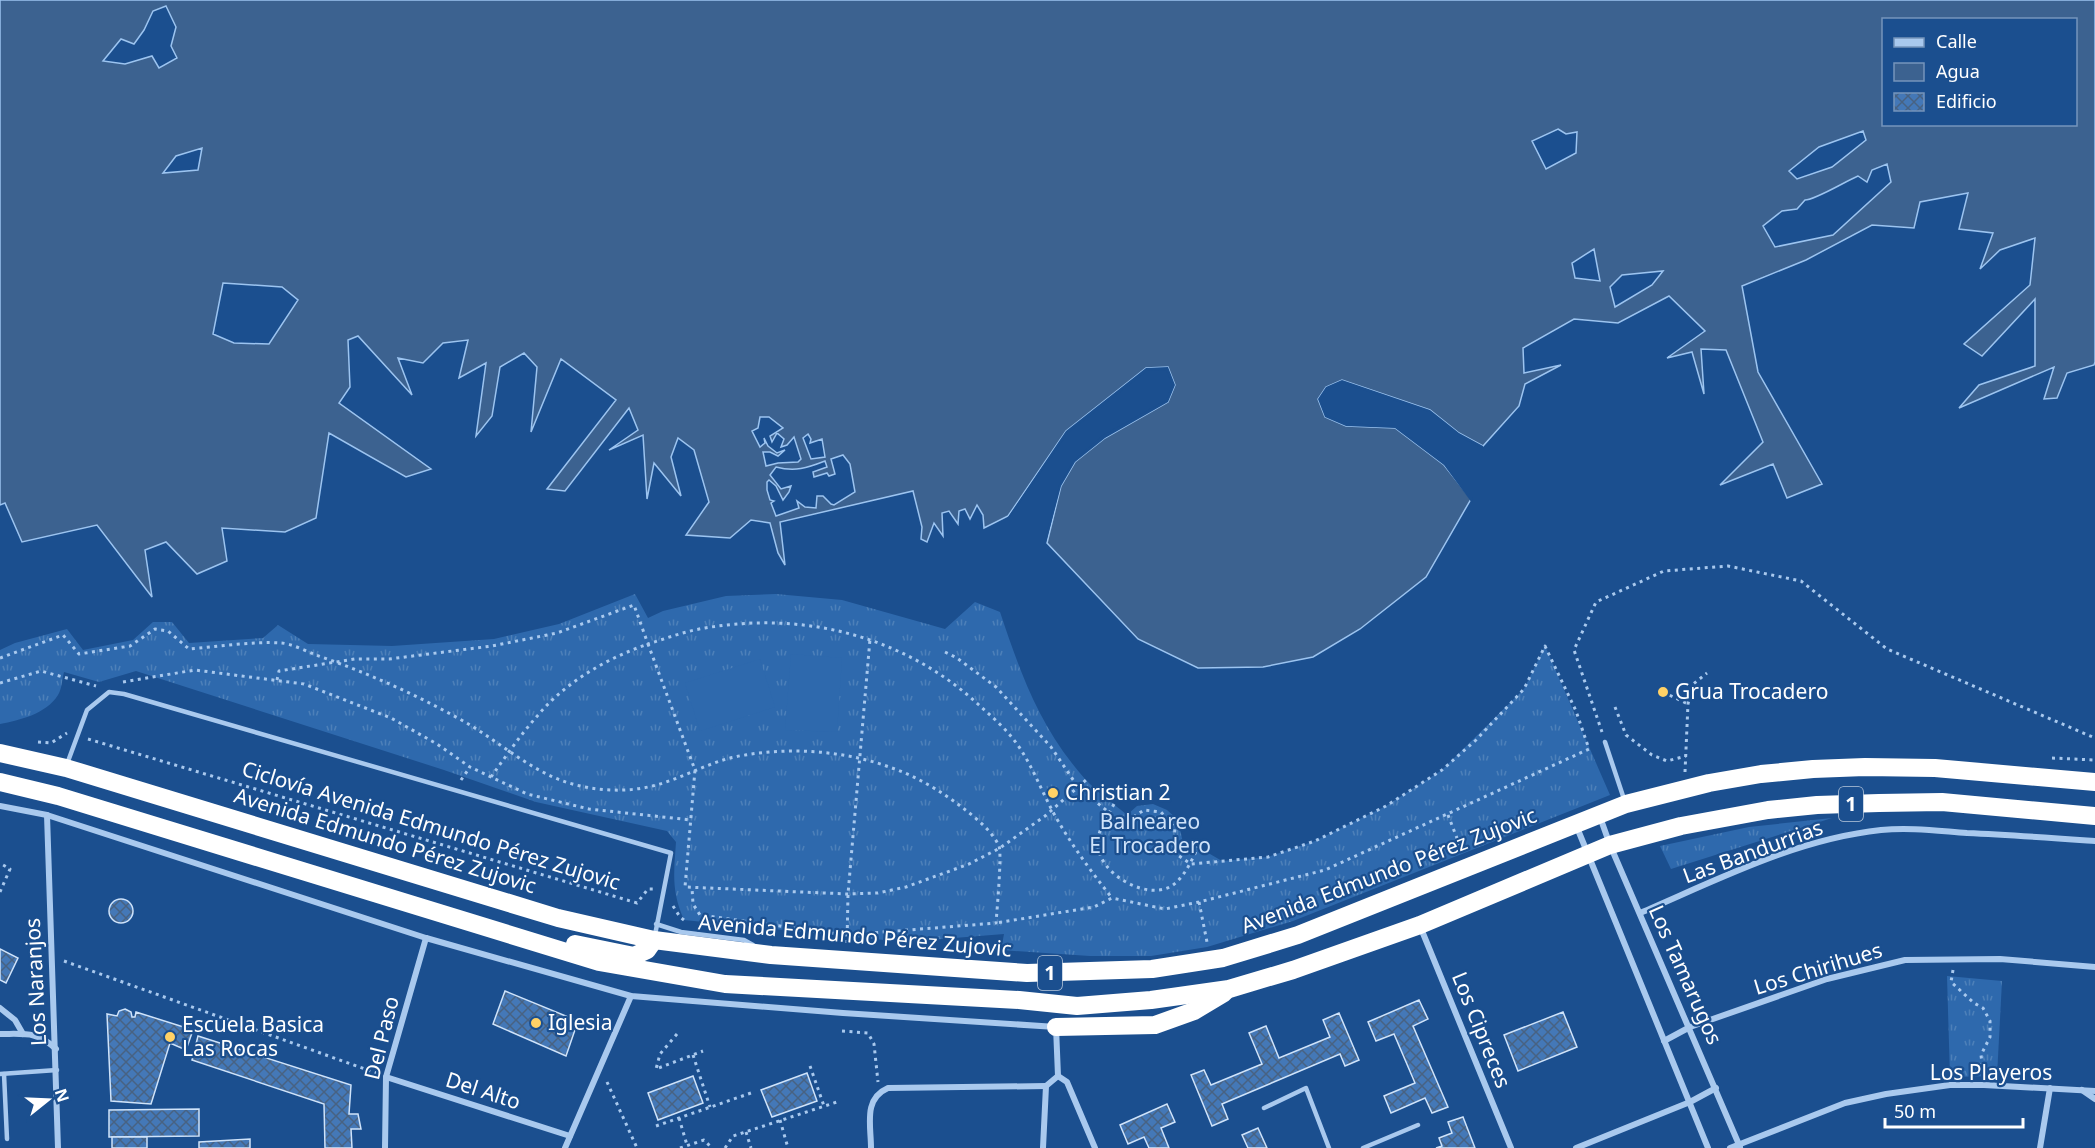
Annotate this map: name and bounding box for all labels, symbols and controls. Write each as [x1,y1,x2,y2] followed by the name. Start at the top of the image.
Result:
[1882,18,2077,126] legend
[1936,29,1977,53] text: Calle
[1936,59,1980,83] text: Agua
[1936,89,1997,113] text: Edificio
[1675,677,1828,705] place label: Grua Trocadero
[1656,685,1670,699] marker: Grua Trocadero
[239,756,623,896] street label: Ciclovía Avenida Edmundo Pérez Zujovic
[1065,778,1171,806] place label: Christian 2
[231,783,539,899] street label: Avenida Edmundo Pérez Zujovic
[1046,786,1060,800] marker: Christian 2
[1839,787,1863,821] road number: 1
[1237,801,1540,939] street label: Avenida Edmundo Pérez Zujovic
[1089,807,1211,859] park label: Balneareo El Trocadero
[1679,813,1827,889] street label: Las Bandurrias
[1643,900,1729,1049] street label: Los Tamarugos
[697,907,1013,963] street label: Avenida Edmundo Pérez Zujovic
[18,917,52,1047] street label: Los Naranjos
[1750,935,1885,1001] street label: Los Chirihues
[1038,956,1062,990] road number: 1
[1446,967,1518,1092] street label: Los Cipreces
[357,993,405,1083] street label: Del Paso
[548,1008,613,1036] place label: Iglesia
[182,1010,324,1062] place label: Escuela Basica Las Rocas
[529,1016,543,1030] marker: Iglesia
[163,1030,177,1044] marker: Escuela Basica Las Rocas
[1930,1058,2052,1086] street label: Los Playeros
[442,1065,524,1115] street label: Del Alto
[18,1070,78,1130] north arrow
[50,1086,75,1105] text: N
[1885,1091,2023,1129] scale bar
[1894,1099,1936,1123] text: 50 m

